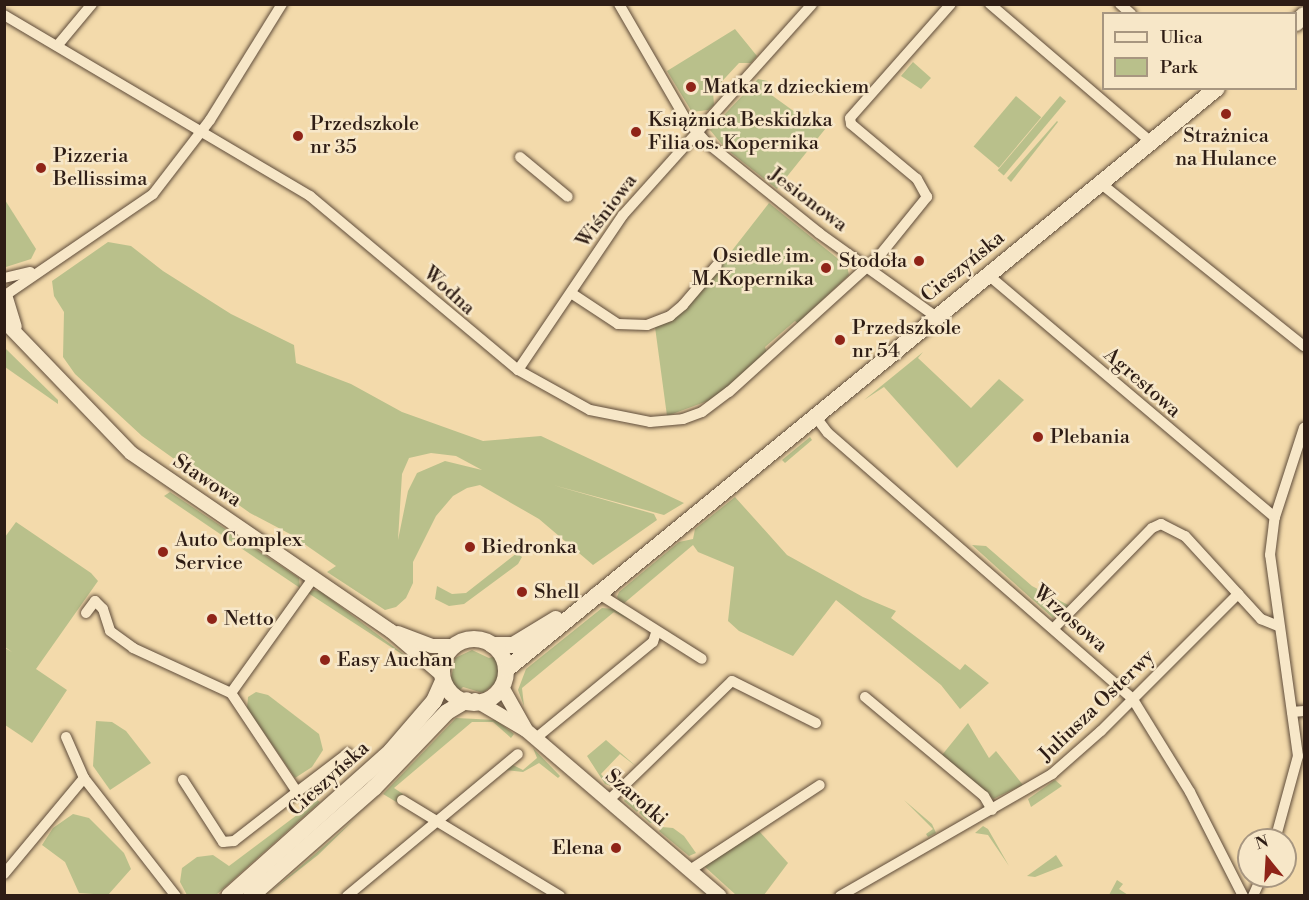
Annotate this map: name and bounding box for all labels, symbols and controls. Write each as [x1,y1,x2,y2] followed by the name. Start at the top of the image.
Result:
[1102,12,1297,90] legend
[1160,26,1203,49] text: Ulica
[1160,56,1197,79] text: Park
[703,75,869,99] place label: Matka z dzieckiem
[684,80,698,94] marker: Matka z dzieckiem
[1219,107,1233,121] marker: Strażnica na Hulance
[648,108,833,155] place label: Książnica Beskidzka Filia os. Kopernika
[310,112,419,159] place label: Przedszkole nr 35
[1175,124,1277,171] place label: Strażnica na Hulance
[629,125,643,139] marker: Książnica Beskidzka Filia os. Kopernika
[291,129,305,143] marker: Przedszkole nr 35
[53,144,147,191] place label: Pizzeria Bellissima
[34,161,48,175] marker: Pizzeria Bellissima
[764,163,852,237] street label: Jesionowa
[571,169,643,253] street label: Wiśniowa
[916,226,1010,308] street label: Cieszyńska
[692,244,814,291] place label: Osiedle im. M. Kopernika
[839,249,907,273] place label: Stodoła
[912,254,926,268] marker: Stodoła
[819,261,833,275] marker: Osiedle im. M. Kopernika
[418,262,480,320] street label: Wodna
[852,316,961,363] place label: Przedszkole nr 54
[833,333,847,347] marker: Przedszkole nr 54
[1099,343,1185,423] street label: Agrestowa
[1050,425,1130,449] place label: Plebania
[1031,430,1045,444] marker: Plebania
[168,449,246,513] street label: Stawowa
[175,528,302,575] place label: Auto Complex Service
[482,535,577,559] place label: Biedronka
[463,540,477,554] marker: Biedronka
[156,545,170,559] marker: Auto Complex Service
[534,580,579,604] place label: Shell
[1028,580,1112,658] street label: Wrzosowa
[515,585,529,599] marker: Shell
[224,607,274,631] place label: Netto
[205,612,219,626] marker: Netto
[1034,645,1160,767] street label: Juliusza Osterwy
[337,648,453,672] place label: Easy Auchan
[318,653,332,667] marker: Easy Auchan
[284,736,374,822] street label: Cieszyńska
[600,764,672,832] street label: Szarotki
[1237,828,1297,888] north arrow
[1253,831,1271,854] text: N
[552,836,604,860] place label: Elena
[609,841,623,855] marker: Elena

